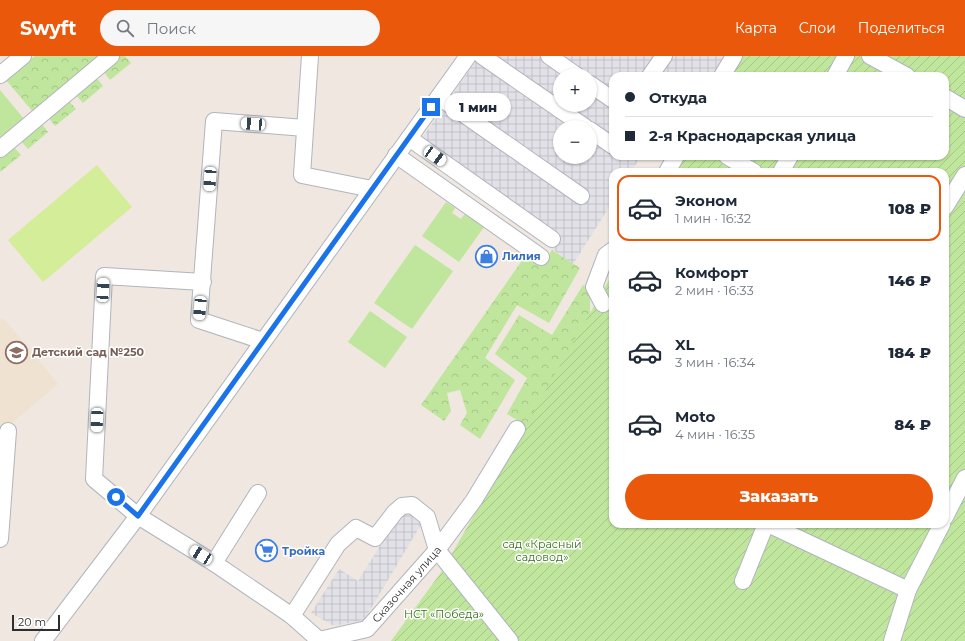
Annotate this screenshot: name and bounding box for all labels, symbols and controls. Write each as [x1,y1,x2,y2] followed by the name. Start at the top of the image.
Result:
[100,10,380,46] search box
[20,17,76,40] text: Swyft
[114,17,136,39] icon: search
[146,19,196,38] text: Поиск
[735,19,777,37] text: Карта
[799,19,836,37] text: Слои
[858,19,945,37] text: Поделиться
[553,68,597,164] map controls
[553,68,597,112] button: +
[649,88,707,107] text: Откуда
[445,93,511,121] callout: 1 мин
[422,98,440,116] route end
[459,99,497,115] text: 1 мин
[241,117,265,131] car
[553,120,597,164] button: −
[649,126,856,145] text: 2-я Краснодарская улица
[422,144,448,168] car
[203,167,217,191] car
[627,190,663,226] icon: car
[675,191,737,210] text: Эконом
[888,199,931,218] text: 108 ₽
[675,210,751,226] text: 1 мин · 16:32
[474,243,500,269] shop icon: Лилия
[502,249,541,263] place label: Лилия
[627,262,663,298] icon: car
[675,263,748,282] text: Комфорт
[888,271,931,290] text: 146 ₽
[96,278,110,302] car
[675,282,754,298] text: 2 мин · 16:33
[193,295,207,321] car
[627,334,663,370] icon: car
[675,335,694,354] text: XL
[3,339,29,365] school or university icon: Детский сад №250
[888,343,931,362] text: 184 ₽
[32,345,145,359] place label: Детский сад №250
[675,354,755,370] text: 3 мин · 16:34
[627,406,663,442] icon: car
[675,407,715,426] text: Moto
[91,408,103,432] car
[894,415,931,434] text: 84 ₽
[675,426,755,442] text: 4 мин · 16:35
[625,474,933,520] button: Заказать
[107,488,125,506] route start
[502,537,582,564] park label: сад «Красный садовод»
[254,538,280,564] supermarket icon: Тройка
[369,543,444,626] street label: Сказочная улица
[188,544,214,566] car
[282,544,325,558] place label: Тройка
[404,607,484,621] park label: НСТ «Победа»
[12,613,60,632] scale bar
[18,615,46,629] text: 20 m

